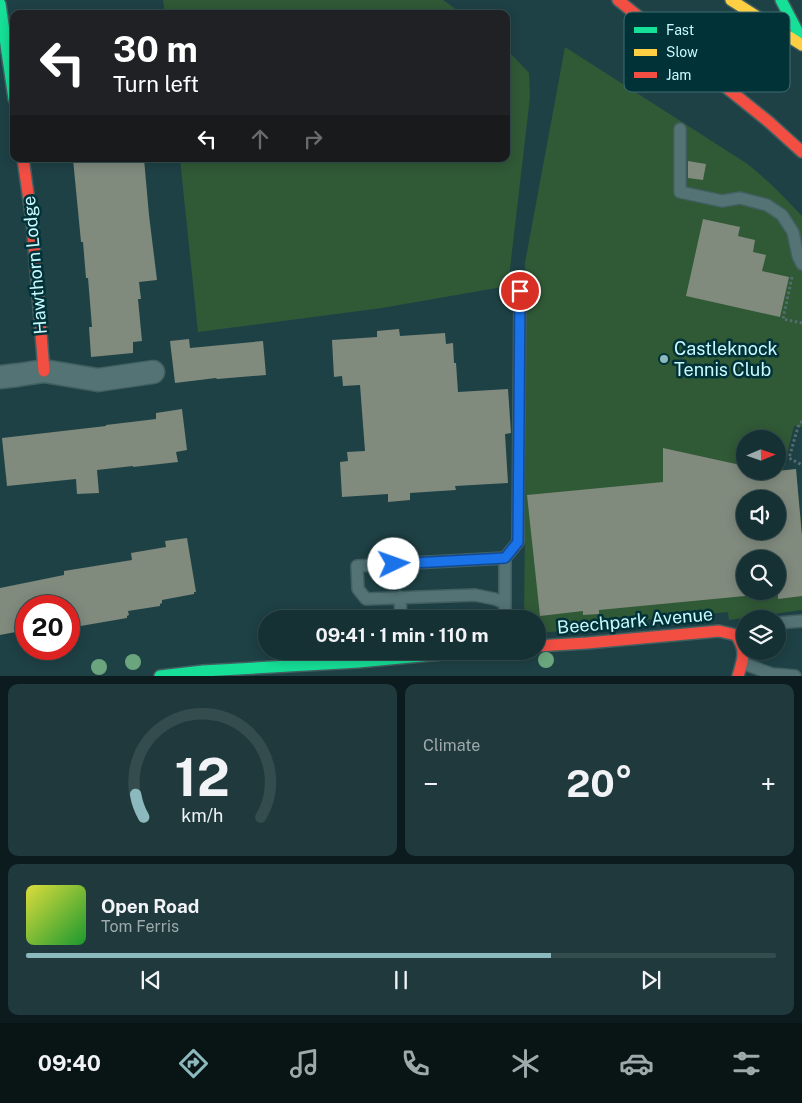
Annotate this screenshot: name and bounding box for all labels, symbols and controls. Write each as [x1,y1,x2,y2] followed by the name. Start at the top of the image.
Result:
[624,12,790,92] legend
[666,22,694,38] text: Fast
[113,29,198,70] text: 30 m
[30,30,95,95] icon: left
[666,44,698,60] text: Slow
[666,67,691,83] text: Jam
[113,71,199,97] text: Turn left
[193,125,221,153] icon: left
[246,125,274,153] icon: ahead
[299,125,327,153] icon: right
[18,195,51,335] street label: Hawthorn Lodge
[499,270,541,312] pin
[506,277,534,305] icon: arrive
[674,338,778,380] place label: Castleknock Tennis Club
[658,353,670,365] marker: Castleknock Tennis Club
[736,430,786,480] north arrow
[736,430,786,660] map controls
[736,490,786,540] button: sound
[367,537,419,589] position arrow
[736,550,786,600] button: search
[15,595,80,660] speed limit sign: 20
[556,603,714,638] street label: Beechpark Avenue
[736,610,786,660] button: layers
[316,624,488,646] text: 09:41 · 1 min · 110 m
[423,736,480,755] text: Climate
[175,747,230,808] text: 12
[566,761,633,806] text: 20°
[423,767,439,800] text: −
[760,767,776,800] text: +
[181,805,224,826] text: km/h
[101,895,199,917] text: Open Road
[101,917,179,936] text: Tom Ferris
[137,966,165,994] icon: previous
[387,966,415,994] icon: pause
[637,966,665,994] icon: next
[176,1046,211,1081] icon: directions
[287,1046,322,1081] icon: music
[398,1046,433,1081] icon: phone
[508,1046,543,1081] icon: climate
[619,1046,654,1081] icon: car
[729,1046,764,1081] icon: filters
[38,1050,101,1076] text: 09:40

